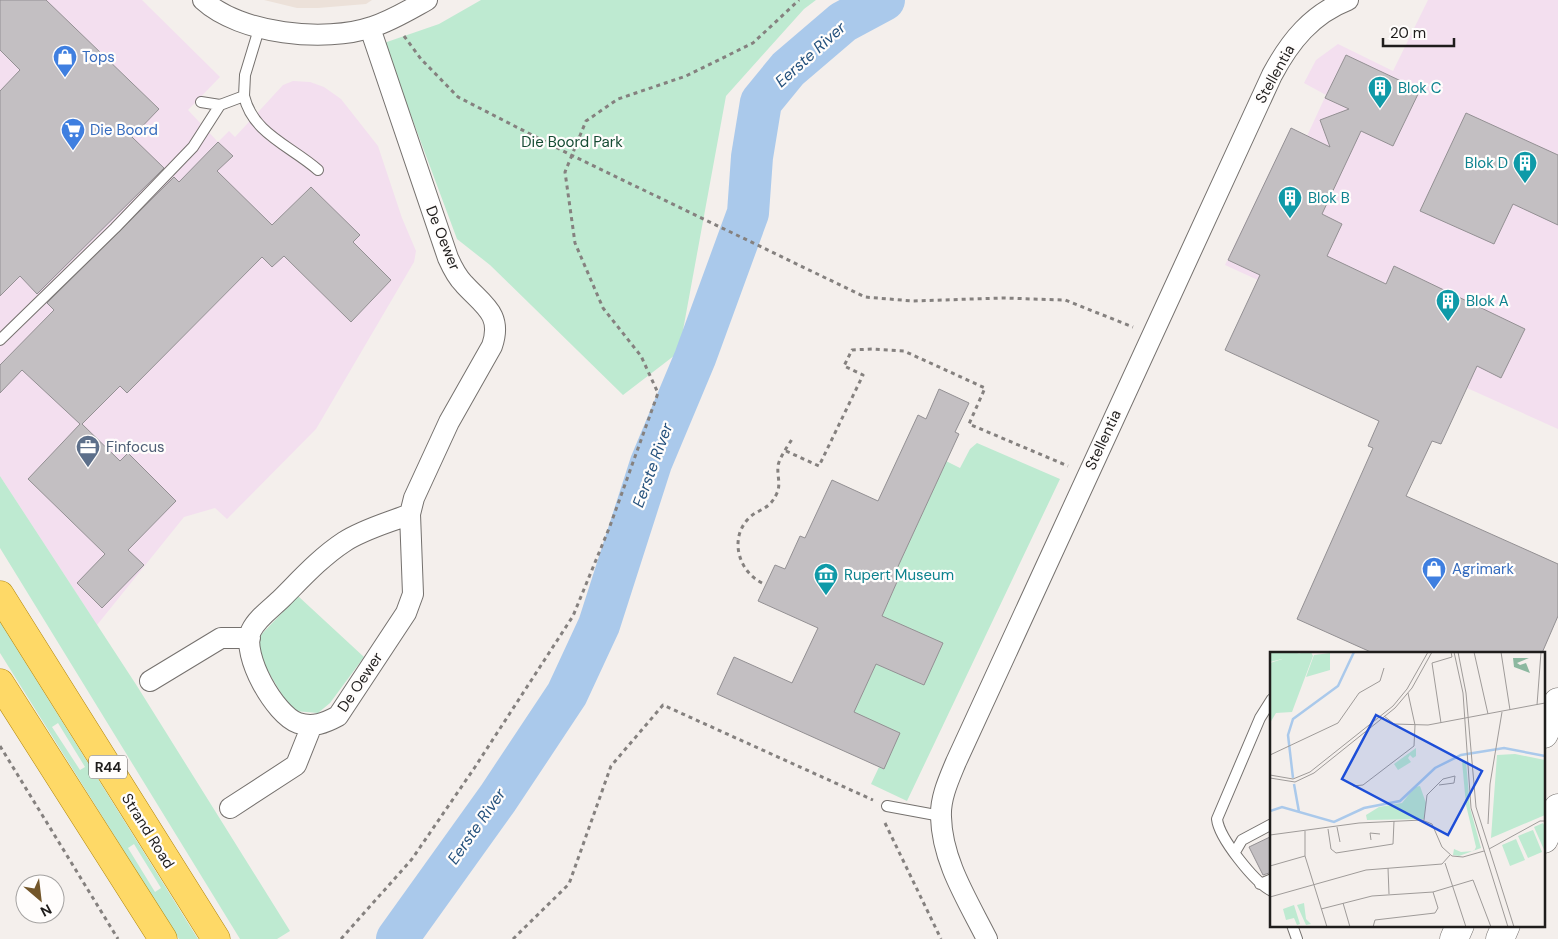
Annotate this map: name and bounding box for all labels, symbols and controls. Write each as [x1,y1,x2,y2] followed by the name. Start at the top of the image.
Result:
[1383,15,1454,47] scale bar
[771,16,851,92] water label: Eerste River
[1390,23,1426,43] text: 20 m
[1251,41,1299,107] street label: Stellentia
[52,44,78,78] shop icon: Tops
[82,47,115,67] place label: Tops
[1367,75,1393,109] building icon: Blok C
[1398,78,1442,98] place label: Blok C
[60,117,86,151] supermarket icon: Die Boord
[90,120,158,140] place label: Die Boord
[521,132,623,152] park label: Die Boord Park
[1512,150,1538,184] building icon: Blok D
[1465,153,1508,173] place label: Blok D
[1277,185,1303,219] building icon: Blok B
[1308,188,1350,208] place label: Blok B
[421,203,465,274] street label: De Oewer
[1435,288,1461,322] building icon: Blok A
[1466,291,1509,311] place label: Blok A
[1080,407,1126,473] street label: Stellentia
[628,419,678,510] water label: Eerste River
[75,434,101,468] office icon: Finfocus
[106,437,165,457] place label: Finfocus
[1421,556,1447,590] shop icon: Agrimark
[1452,559,1515,579] place label: Agrimark
[813,562,839,596] museum icon: Rupert Museum
[844,565,954,585] place label: Rupert Museum
[333,648,388,716] street label: De Oewer
[1270,652,1546,926] inset map
[89,756,127,779] road number: R44
[443,783,511,868] water label: Eerste River
[117,790,179,872] street label: Strand Road
[15,874,65,924] north arrow
[37,900,55,921] text: N

